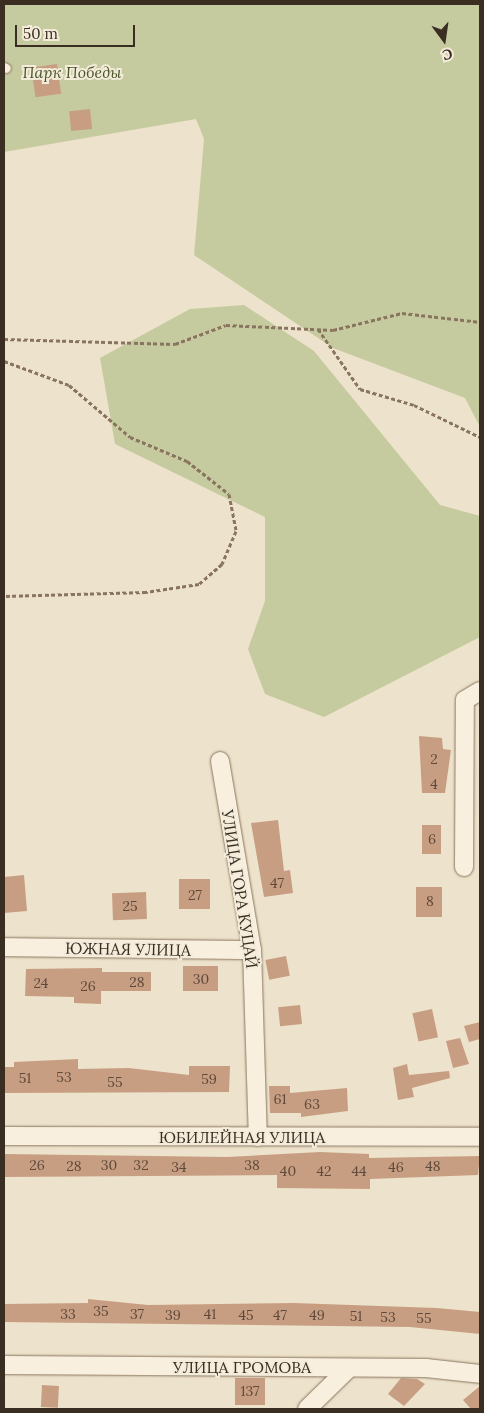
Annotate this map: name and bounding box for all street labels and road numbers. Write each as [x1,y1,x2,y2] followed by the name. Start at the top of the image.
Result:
[218,808,262,970] street label: УЛИЦА ГОРА КУЦАЙ
[65,938,191,960] street label: ЮЖНАЯ УЛИЦА
[159,1127,325,1147] street label: ЮБИЛЕЙНАЯ УЛИЦА
[173,1357,311,1377] street label: УЛИЦА ГРОМОВА

